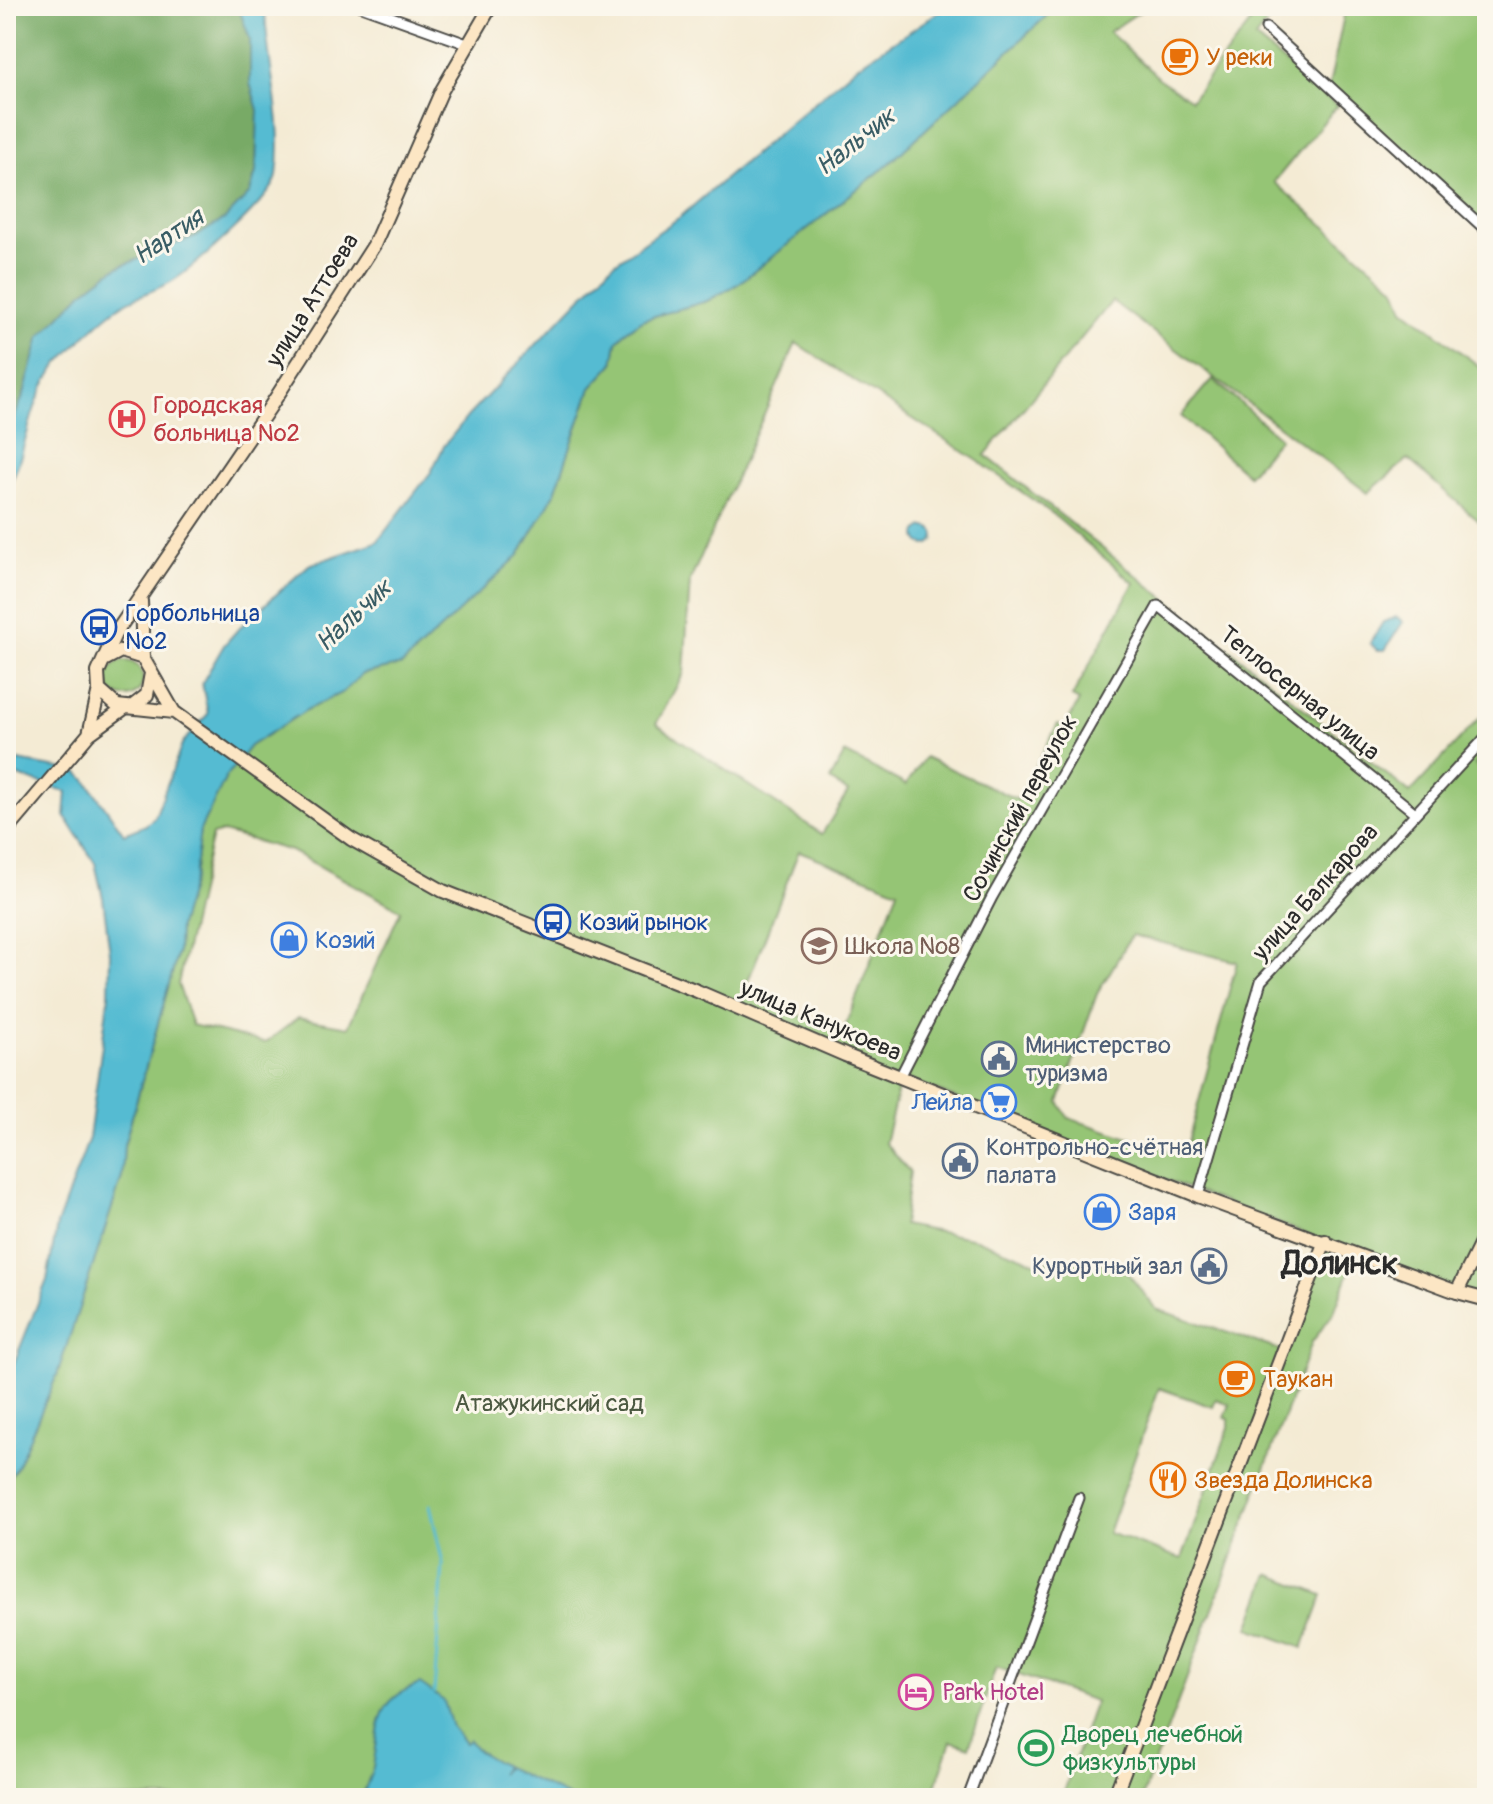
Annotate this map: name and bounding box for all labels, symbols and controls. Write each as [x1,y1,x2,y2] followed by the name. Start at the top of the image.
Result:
[1161,38,1199,76] cafe icon: У реки
[1206,43,1272,72] place label: У реки
[809,99,904,183] water label: Нальчик
[127,200,212,272] water label: Нартия
[259,228,365,373] street label: улица Аттоева
[153,391,300,448] place label: Городская больница №2
[108,400,146,438] hospital icon: Городская больница №2
[309,571,400,659] water label: Нальчик
[125,599,260,656] place label: Горбольница №2
[80,608,118,646] bus stop icon: Горбольница №2
[1214,620,1386,767] street label: Теплосерная улица
[957,709,1084,907] street label: Сочинский переулок
[1246,818,1384,967] street label: улица Балкарова
[534,903,572,941] bus stop icon: Козий рынок
[579,908,709,937] place label: Козий рынок
[270,921,308,959] shop icon: Козий
[315,926,375,955] place label: Козий
[800,927,838,965] school or university icon: Школа №8
[845,932,960,961] place label: Школа №8
[735,973,906,1067] street label: улица Канукоева
[1025,1031,1171,1088] place label: Министерство туризма
[980,1040,1018,1078] public building icon: Министерство туризма
[980,1083,1018,1121] supermarket icon: Лейла
[910,1088,973,1117] place label: Лейла
[986,1133,1203,1190] place label: Контрольно-счётная палата
[941,1142,979,1180] public building icon: Контрольно-счётная палата
[1083,1193,1121,1231] shop icon: Заря
[1128,1198,1176,1227] place label: Заря
[1280,1244,1398,1284] district label: Долинск
[1190,1247,1228,1285] public building icon: Курортный зал
[1032,1252,1183,1281] place label: Курортный зал
[1218,1360,1256,1398] cafe icon: Таукан
[1263,1365,1333,1394] place label: Таукан
[454,1389,644,1418] park label: Атажукинский сад
[1149,1461,1187,1499] restaurant icon: Звезда Долинска
[1194,1466,1373,1495] place label: Звезда Долинска
[897,1673,935,1711] hotel icon: Park Hotel
[942,1678,1045,1707] place label: Park Hotel
[1061,1720,1243,1777] place label: Дворец лечебной физкультуры
[1017,1729,1055,1767] sports icon: Дворец лечебной физкультуры

